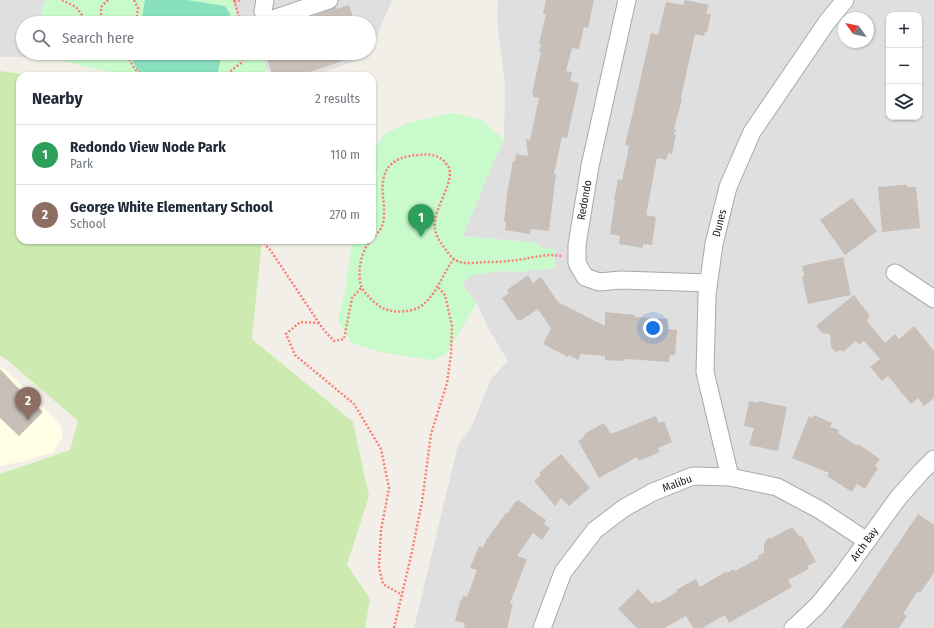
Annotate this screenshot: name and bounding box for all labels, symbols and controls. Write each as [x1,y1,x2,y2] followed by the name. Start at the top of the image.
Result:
[838,12,874,48] north arrow
[886,12,922,120] map controls
[886,12,922,48] button: +
[16,16,376,60] search box
[30,27,52,49] icon: search
[62,29,134,47] text: Search here
[886,48,922,84] button: −
[886,84,922,120] button: layers
[32,88,83,109] text: Nearby
[315,91,360,106] text: 2 results
[70,138,226,156] text: Redondo View Node Park
[42,147,48,162] text: 1
[330,147,360,162] text: 110 m
[70,156,93,171] text: Park
[575,179,594,221] street label: Redondo
[70,198,273,216] text: George White Elementary School
[408,204,434,237] pin: 1
[42,207,48,222] text: 2
[329,207,360,222] text: 270 m
[710,208,729,238] street label: Dunes
[70,216,106,231] text: School
[643,318,663,338] your location
[15,387,41,420] pin: 2
[661,472,694,495] street label: Malibu
[848,525,881,564] street label: Arch Bay

